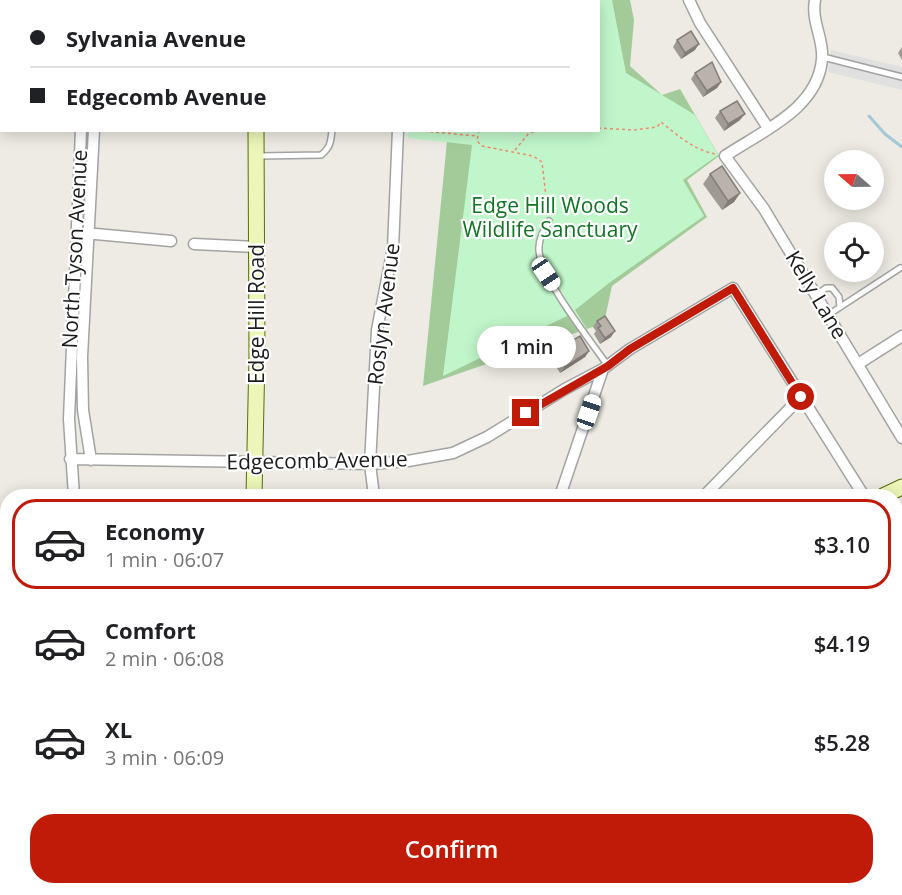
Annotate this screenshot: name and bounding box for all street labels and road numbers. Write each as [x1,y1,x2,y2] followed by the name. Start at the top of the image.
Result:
[55,149,93,349] street label: North Tyson Avenue
[360,241,406,386] street label: Roslyn Avenue
[242,244,270,384] street label: Edge Hill Road
[779,245,854,344] street label: Kelly Lane
[226,444,408,476] street label: Edgecomb Avenue

